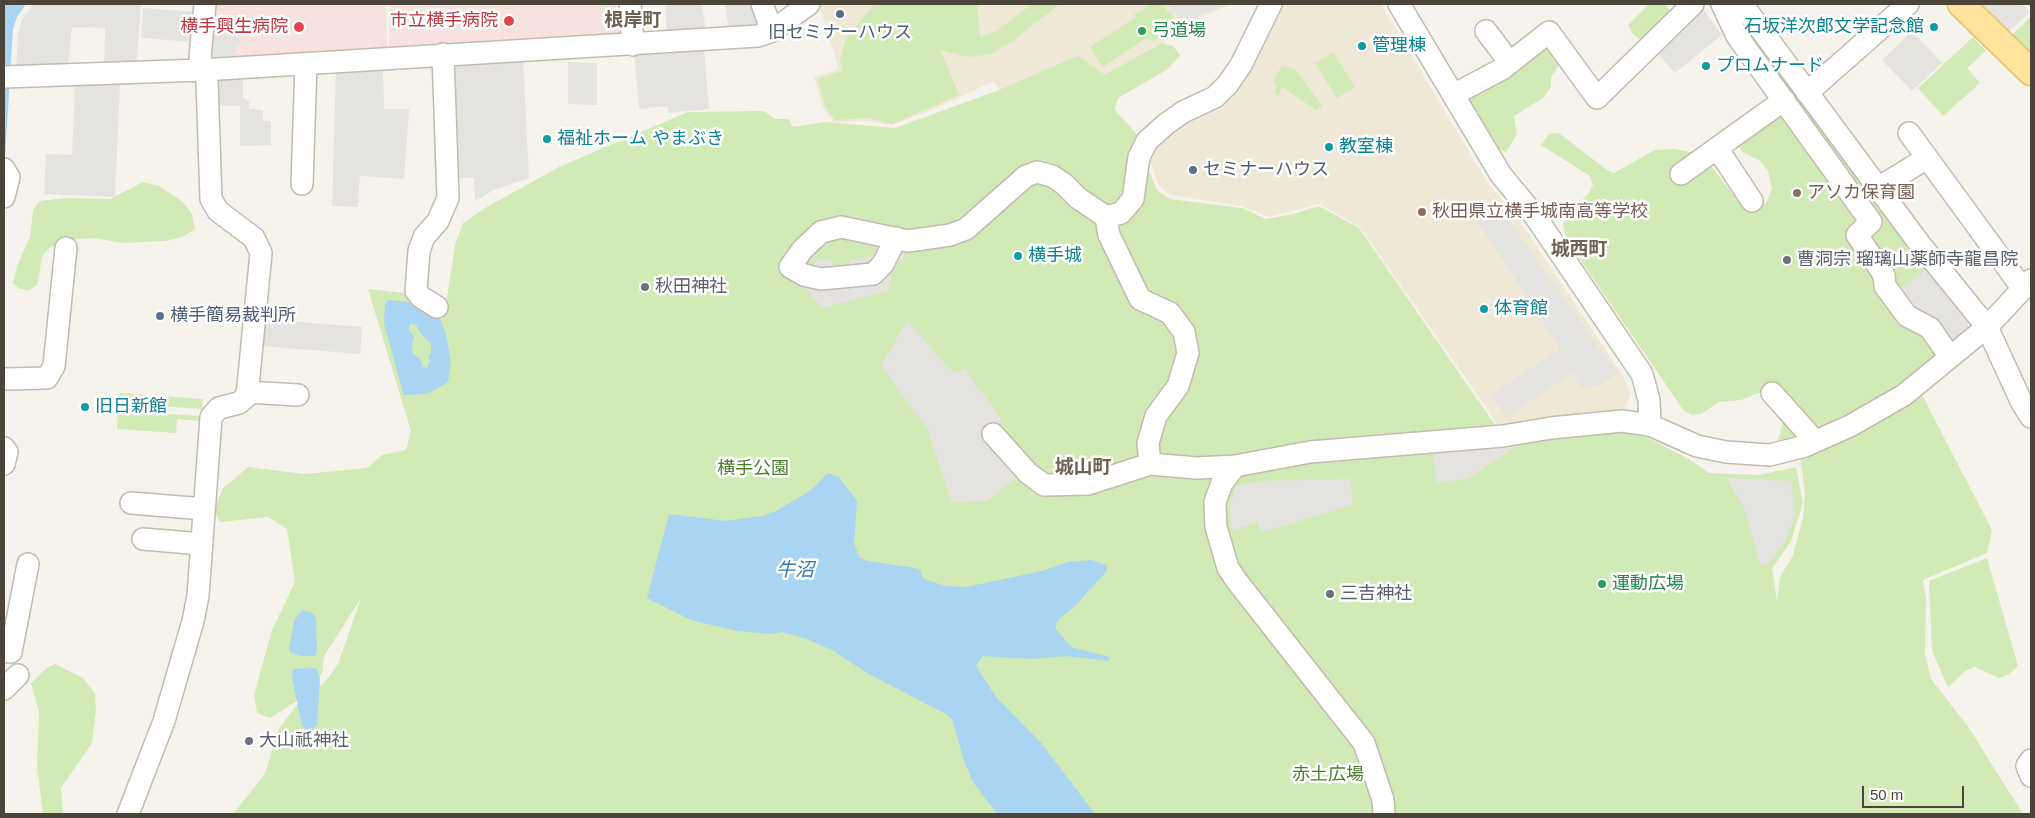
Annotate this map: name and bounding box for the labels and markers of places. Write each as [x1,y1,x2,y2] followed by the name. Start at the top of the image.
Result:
[834,8,846,20] marker: 旧セミナーハウス
[390,10,498,32] place label: 市立横手病院
[502,14,516,28] marker: 市立横手病院
[180,16,288,38] place label: 横手興生病院
[1744,16,1924,38] place label: 石坂洋次郎文学記念館
[292,20,306,34] marker: 横手興生病院
[1152,20,1206,42] place label: 弓道場
[1928,21,1940,33] marker: 石坂洋次郎文学記念館
[768,22,912,44] place label: 旧セミナーハウス
[1136,25,1148,37] marker: 弓道場
[1372,35,1426,57] place label: 管理棟
[1356,40,1368,52] marker: 管理棟
[1716,55,1824,77] place label: プロムナード
[1700,60,1712,72] marker: プロムナード
[557,128,724,150] place label: 福祉ホーム やまぶき
[541,133,553,145] marker: 福祉ホーム やまぶき
[1339,136,1393,158] place label: 教室棟
[1323,141,1335,153] marker: 教室棟
[1203,159,1329,181] place label: セミナーハウス
[1187,164,1199,176] marker: セミナーハウス
[1807,182,1915,204] place label: アソカ保育園
[1791,187,1803,199] marker: アソカ保育園
[1432,201,1648,223] place label: 秋田県立横手城南高等学校
[1416,206,1428,218] marker: 秋田県立横手城南高等学校
[1028,245,1082,267] place label: 横手城
[1797,249,2018,271] place label: 曹洞宗 瑠璃山薬師寺龍昌院
[1012,250,1024,262] marker: 横手城
[1781,254,1793,266] marker: 曹洞宗 瑠璃山薬師寺龍昌院
[655,276,727,298] place label: 秋田神社
[639,281,651,293] marker: 秋田神社
[1494,298,1548,320] place label: 体育館
[1478,303,1490,315] marker: 体育館
[170,305,296,327] place label: 横手簡易裁判所
[154,310,166,322] marker: 横手簡易裁判所
[95,396,167,418] place label: 旧日新館
[79,401,91,413] marker: 旧日新館
[1612,573,1684,595] place label: 運動広場
[1596,578,1608,590] marker: 運動広場
[1340,583,1412,605] place label: 三吉神社
[1324,588,1336,600] marker: 三吉神社
[259,730,349,752] place label: 大山祇神社
[243,735,255,747] marker: 大山祇神社

